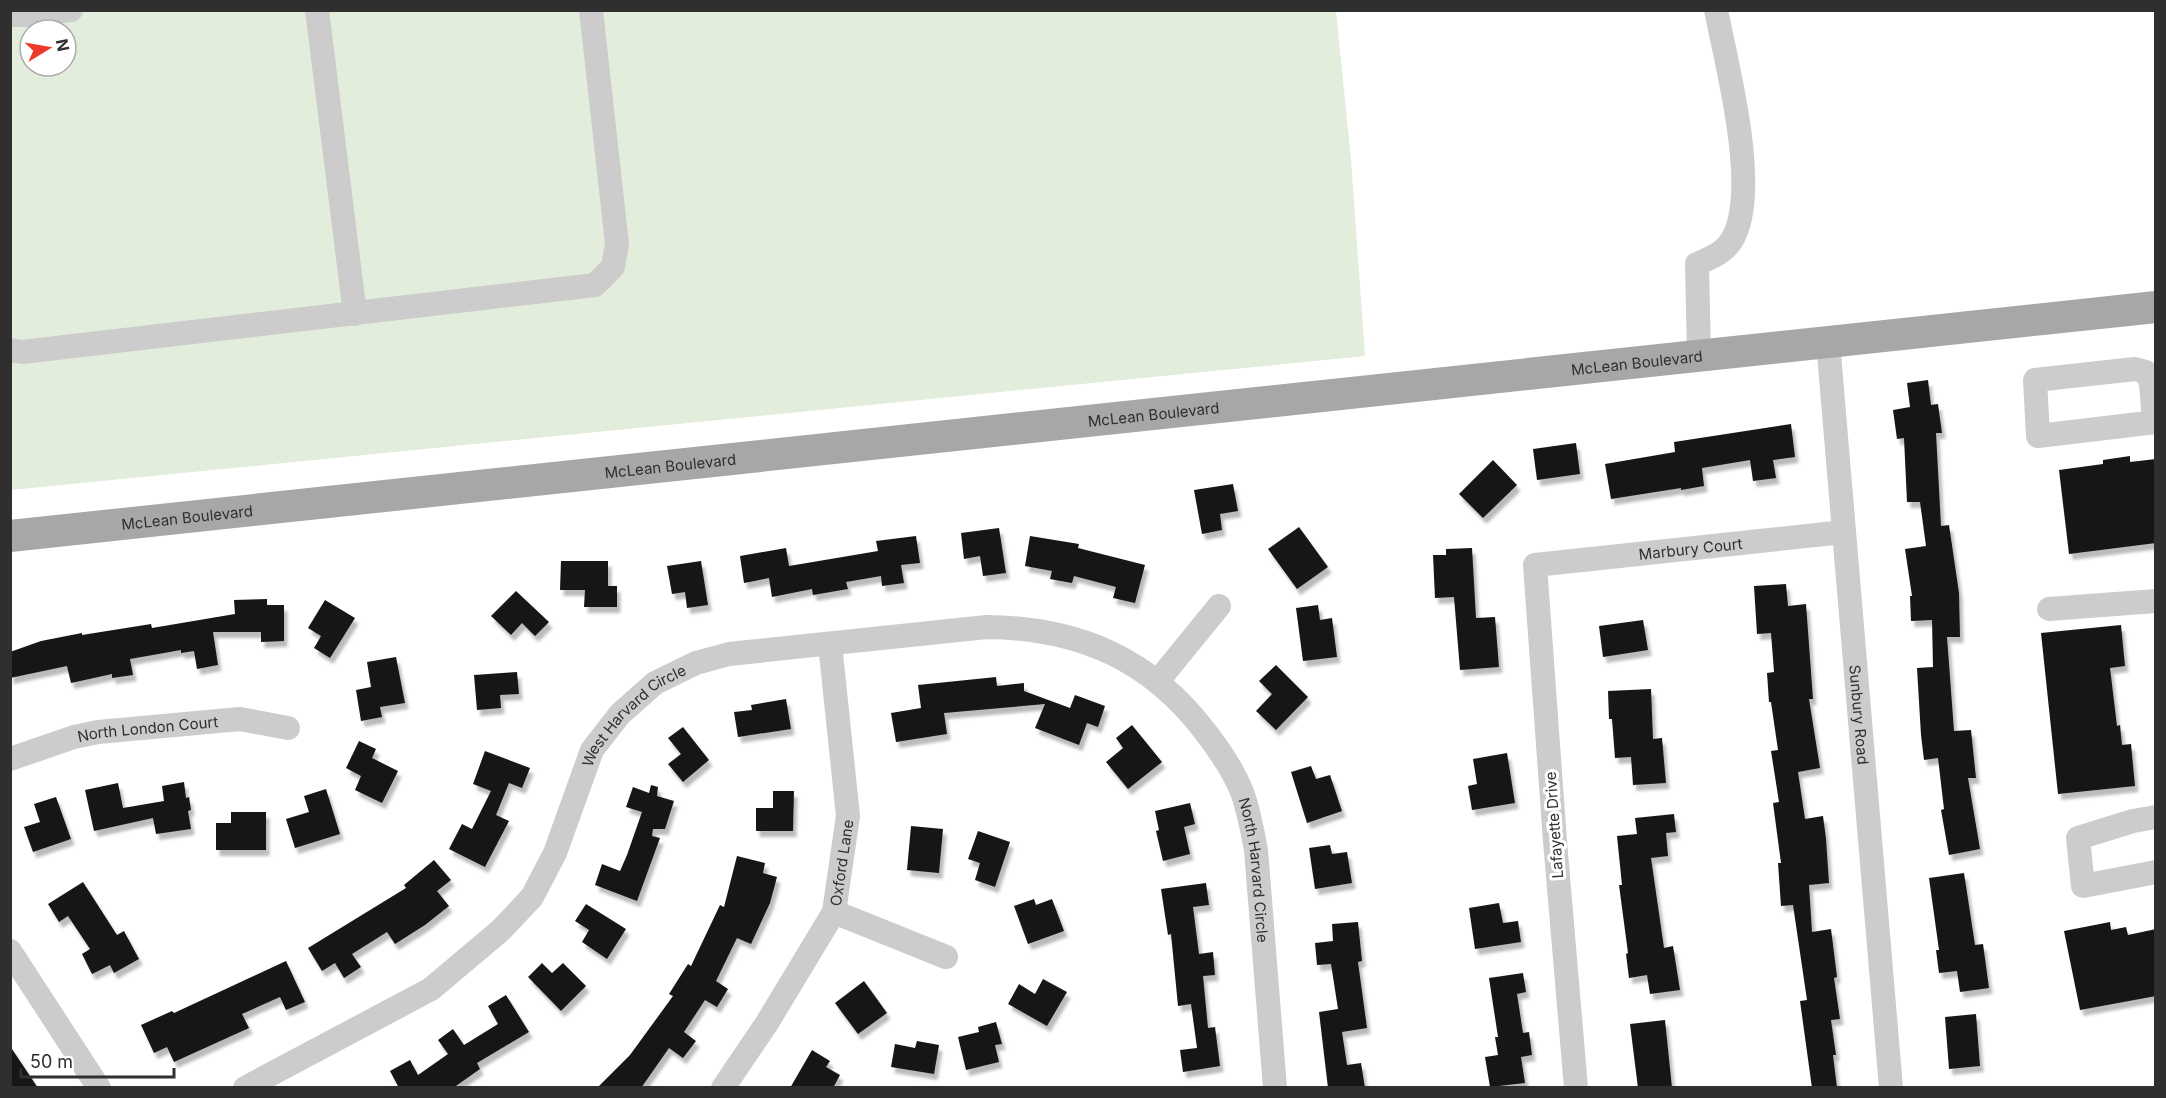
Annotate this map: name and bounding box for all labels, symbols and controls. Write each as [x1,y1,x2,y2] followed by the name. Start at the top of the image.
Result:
[18,18,78,78] north arrow
[52,37,74,53] text: N
[1570,346,1704,379] street label: McLean Boulevard
[1087,398,1220,430] street label: McLean Boulevard
[603,449,737,482] street label: McLean Boulevard
[120,501,254,534] street label: McLean Boulevard
[1638,533,1743,563] street label: Marbury Court
[577,660,689,769] street label: West Harvard Circle
[1846,664,1873,765] street label: Sunbury Road
[76,712,219,746] street label: North London Court
[1541,771,1567,879] street label: Lafayette Drive
[1235,795,1273,943] street label: North Harvard Circle
[825,818,857,907] street label: Oxford Lane
[21,1041,174,1079] scale bar
[30,1051,73,1072] text: 50 m

